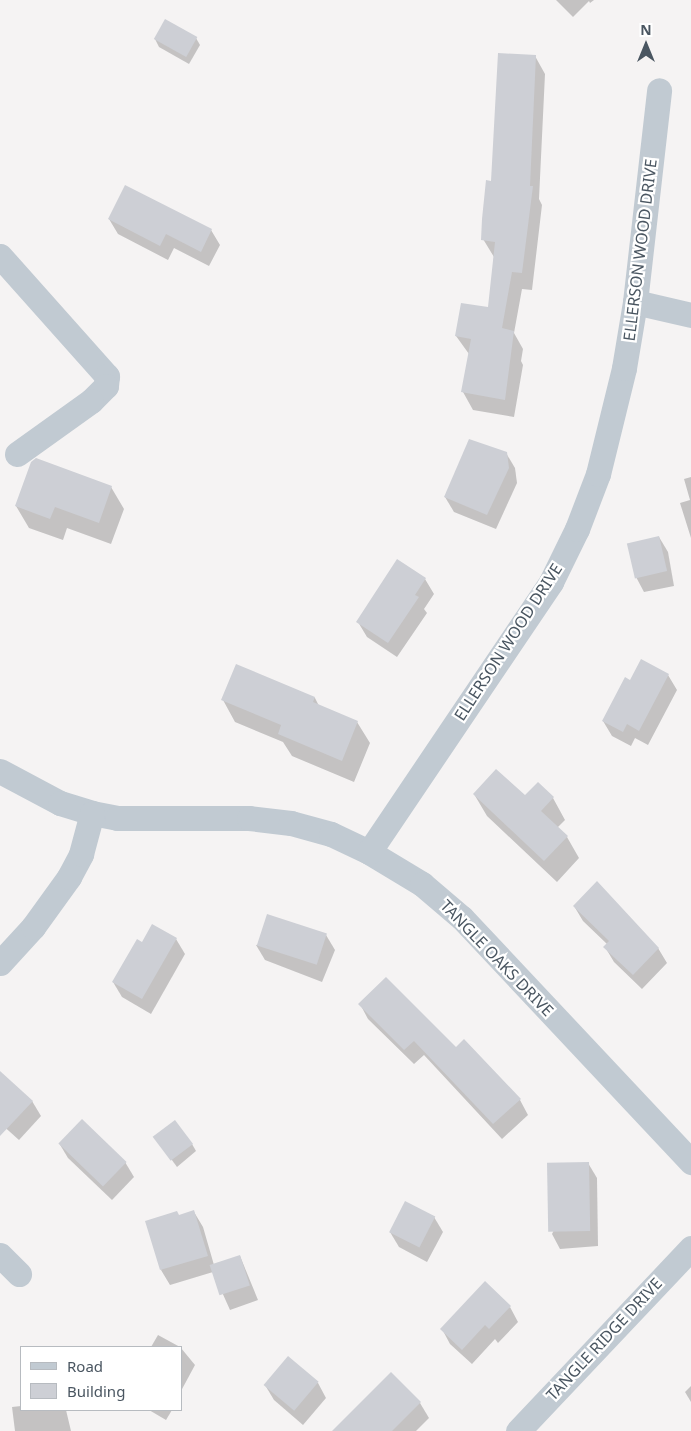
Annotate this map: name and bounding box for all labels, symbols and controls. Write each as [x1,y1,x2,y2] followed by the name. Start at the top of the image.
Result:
[621,20,671,70] north arrow
[640,20,652,39] text: N
[619,158,661,342] street label: ELLERSON WOOD DRIVE
[450,560,566,724] street label: ELLERSON WOOD DRIVE
[437,896,557,1020] street label: TANGLE OAKS DRIVE
[542,1274,666,1404] street label: TANGLE RIDGE DRIVE
[20,1346,182,1411] legend
[67,1356,103,1376] text: Road
[67,1381,125,1401] text: Building

